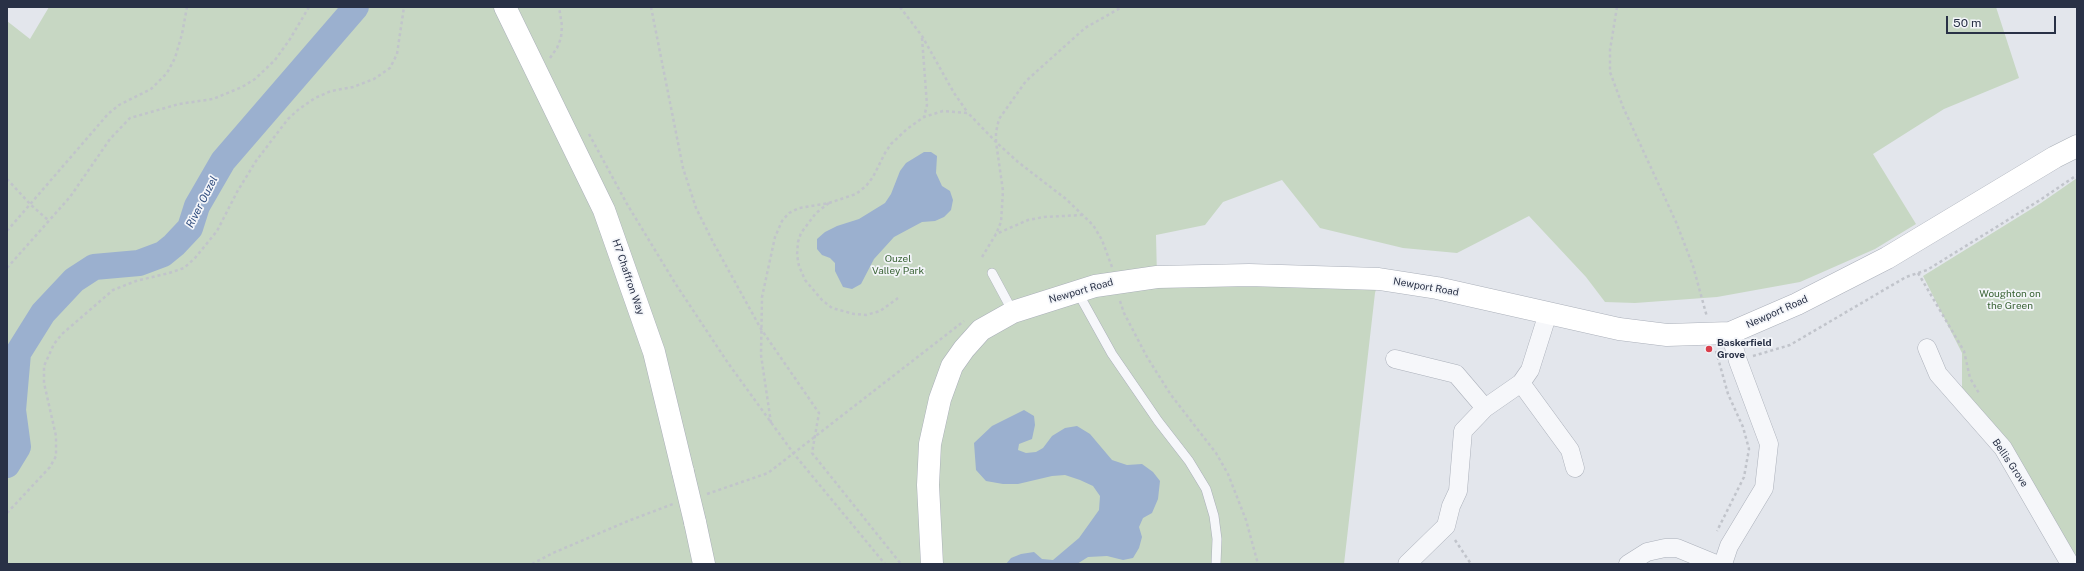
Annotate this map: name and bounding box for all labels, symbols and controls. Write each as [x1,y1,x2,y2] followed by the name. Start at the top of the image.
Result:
[1948,8,2058,34] scale bar
[1953,16,1981,30] text: 50 m
[183,174,221,230] water label: River Ouzel
[609,238,647,316] street label: H7 Chaffron Way
[872,253,924,276] park label: Ouzel Valley Park
[1392,275,1460,299] street label: Newport Road
[1048,276,1114,306] street label: Newport Road
[1979,288,2041,312] park label: Woughton on the Green
[1744,293,1810,331] street label: Newport Road
[1717,337,1772,360] place label: Baskerfield Grove
[1704,344,1714,354] marker: Baskerfield Grove
[1989,437,2031,489] street label: Bellis Grove

